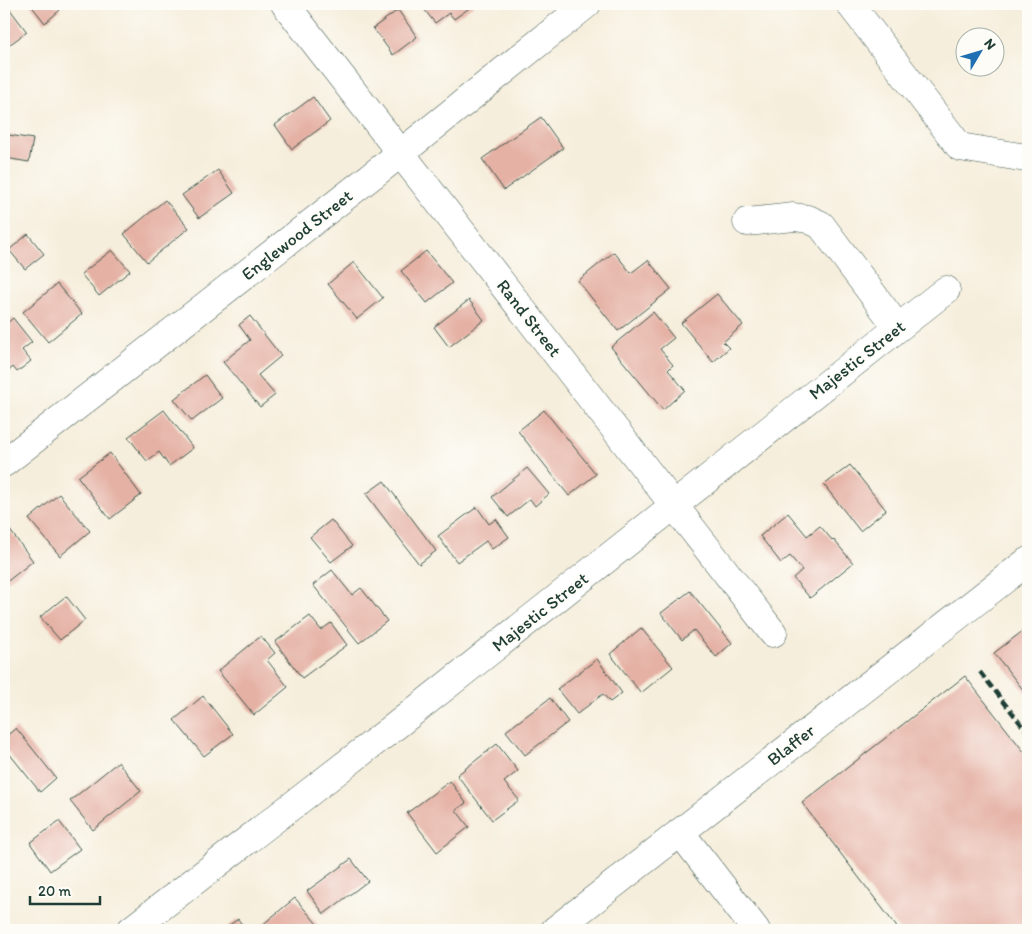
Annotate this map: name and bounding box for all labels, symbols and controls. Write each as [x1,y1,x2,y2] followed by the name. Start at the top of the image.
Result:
[954,28,1004,78] north arrow
[980,35,999,53] text: N
[237,185,357,285] street label: Englewood Street
[492,275,566,361] street label: Rand Street
[804,315,910,404] street label: Majestic Street
[487,567,593,656] street label: Majestic Street
[763,719,819,770] street label: Blaffer
[30,874,100,906] scale bar
[38,882,72,900] text: 20 m

